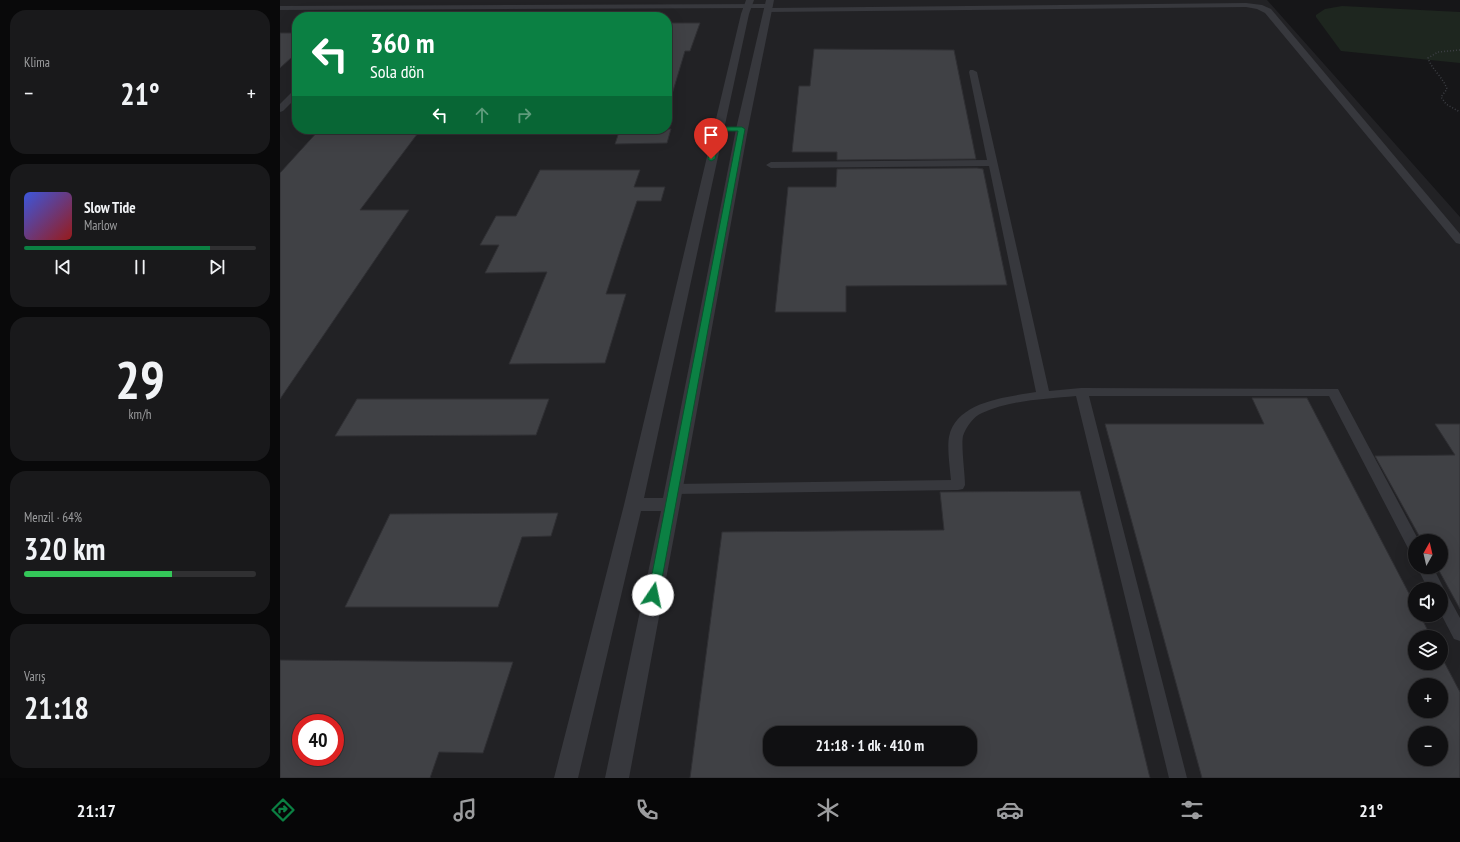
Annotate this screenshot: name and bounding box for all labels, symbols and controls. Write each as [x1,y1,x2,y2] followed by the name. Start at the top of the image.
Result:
[370,24,434,61] text: 360 m
[304,28,356,80] icon: left
[24,54,50,71] text: Klima
[370,60,424,83] text: Sola dön
[120,74,160,113] text: 21°
[24,79,33,107] text: −
[247,79,256,107] text: +
[429,104,451,126] icon: left
[471,104,493,126] icon: ahead
[513,104,535,126] icon: right
[694,118,728,159] pin
[700,124,722,146] icon: arrive
[84,198,136,217] text: Slow Tide
[84,217,117,234] text: Marlow
[52,256,74,278] icon: previous
[129,256,151,278] icon: pause
[206,256,228,278] icon: next
[115,346,165,413] text: 29
[128,406,152,423] text: km/h
[24,509,82,526] text: Menzil · 64%
[24,529,105,568] text: 320 km
[1408,534,1448,574] north arrow
[1408,534,1448,766] map controls
[632,574,674,616] position arrow
[1408,582,1448,622] button: sound
[1408,630,1448,670] button: layers
[24,668,45,685] text: Varış
[1408,678,1448,718] button: +
[24,688,89,727] text: 21:18
[292,714,344,766] speed limit sign: 40
[1408,726,1448,766] button: −
[816,736,924,755] text: 21:18 · 1 dk · 410 m
[269,796,297,824] icon: directions
[451,796,479,824] icon: music
[633,796,661,824] icon: phone
[814,796,842,824] icon: climate
[996,796,1024,824] icon: car
[1178,796,1206,824] icon: filters
[77,799,116,822] text: 21:17
[1359,799,1383,822] text: 21°

